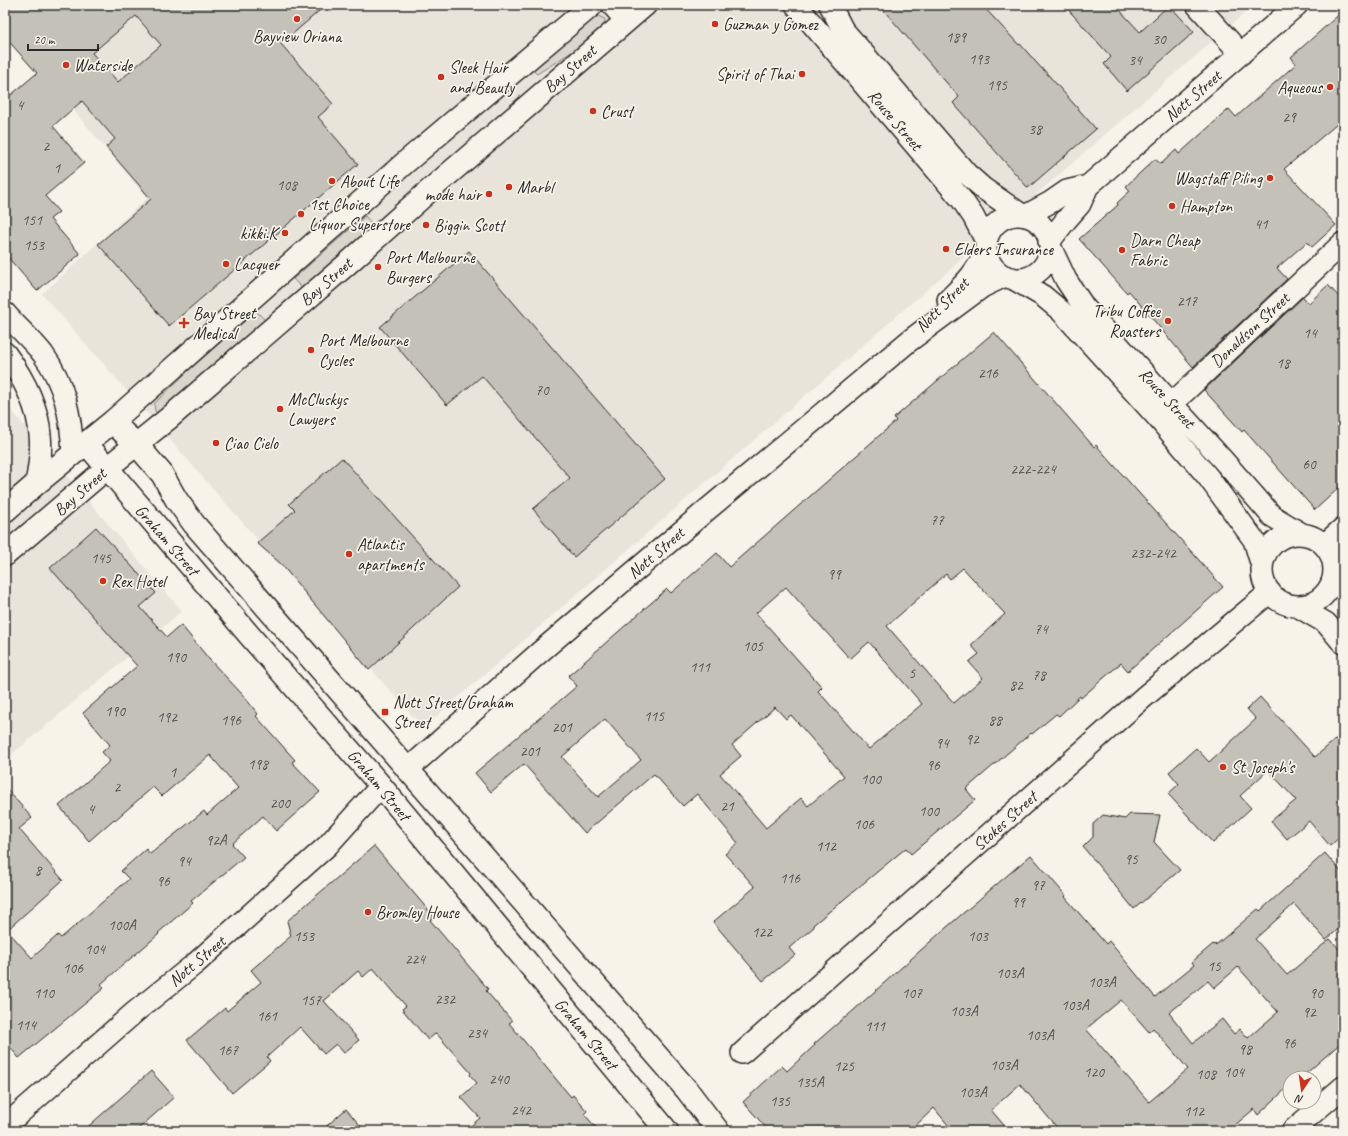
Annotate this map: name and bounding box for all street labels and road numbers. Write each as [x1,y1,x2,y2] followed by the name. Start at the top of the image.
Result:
[540,39,602,97] street label: Bay Street
[1160,64,1227,126] street label: Nott Street
[863,85,928,157] street label: Rouse Street
[296,252,358,310] street label: Bay Street
[911,271,975,337] street label: Nott Street
[1206,287,1296,372] street label: Donaldson Street
[1135,364,1201,434] street label: Rouse Street
[50,462,112,520] street label: Bay Street
[131,500,205,581] street label: Graham Street
[623,521,690,583] street label: Nott Street
[343,745,417,827] street label: Graham Street
[969,785,1043,855] street label: Stokes Street
[164,930,232,991] street label: Nott Street
[550,994,624,1076] street label: Graham Street

